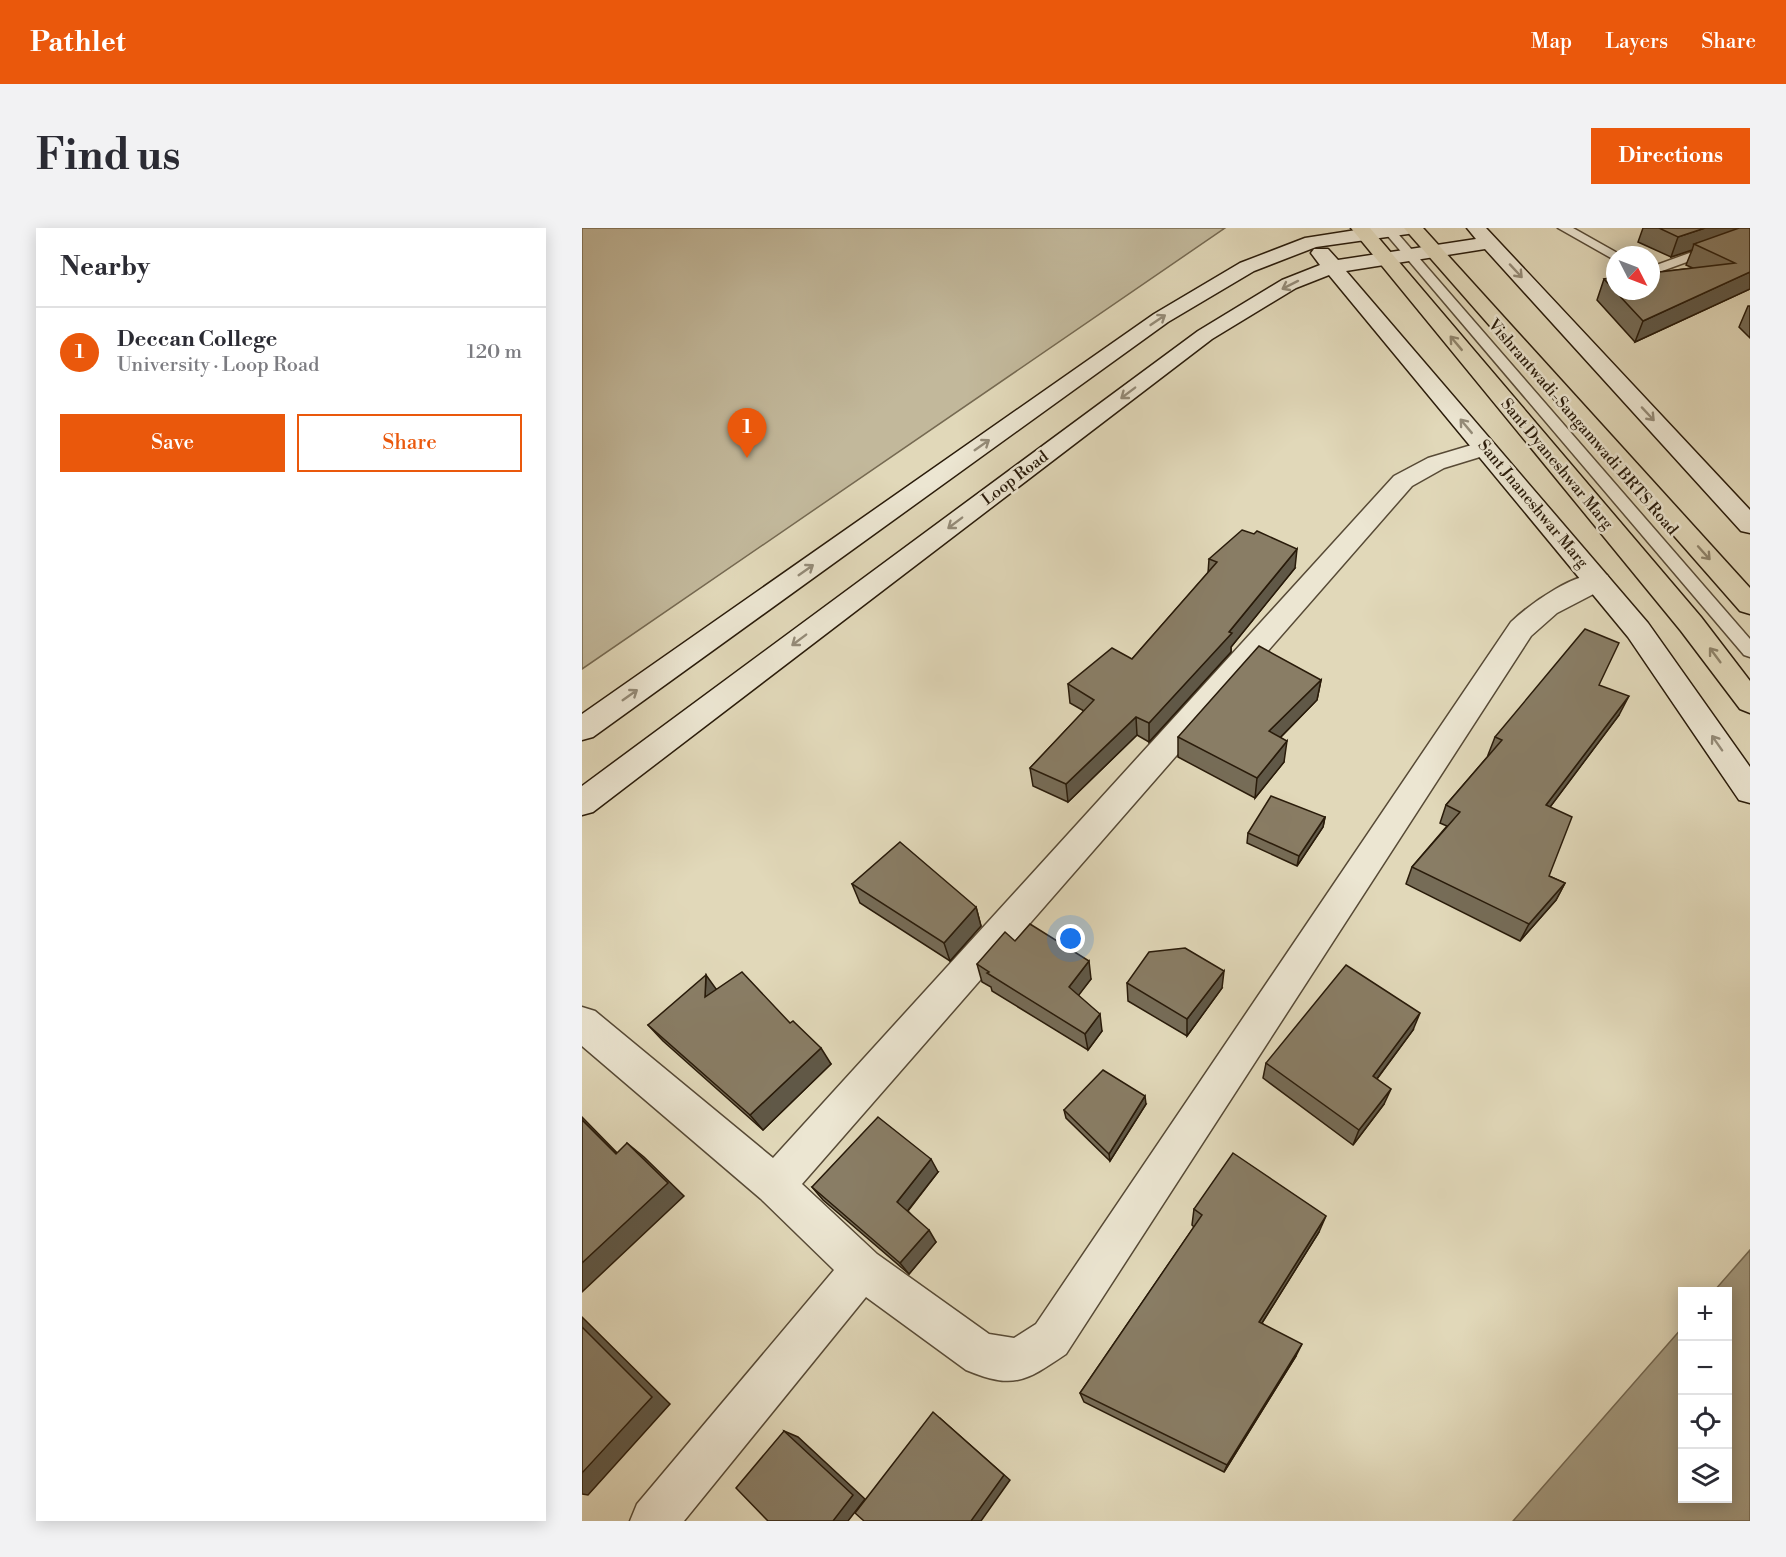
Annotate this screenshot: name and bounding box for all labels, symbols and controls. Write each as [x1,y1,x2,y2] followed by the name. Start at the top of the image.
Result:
[30,25,126,60] text: Pathlet
[1531,29,1572,55] text: Map
[1605,29,1668,55] text: Layers
[1701,29,1756,55] text: Share
[1591,128,1750,184] button: Directions
[36,130,180,183] text: Find us
[1606,246,1660,300] north arrow
[60,251,150,283] text: Nearby
[1509,263,1523,278] one-way arrow
[1281,279,1299,291] one-way arrow
[1149,314,1166,326] one-way arrow
[1483,314,1682,539] street label: Vishrantwadi-Sangamwadi BRTS Road
[117,326,277,353] text: Deccan College
[1450,335,1463,351] one-way arrow
[75,340,84,365] text: 1
[467,340,522,365] text: 120 m
[117,353,319,378] text: University · Loop Road
[1121,387,1137,399] one-way arrow
[1496,394,1618,534] street label: Sant Dyaneshwar Marg
[1641,407,1655,422] one-way arrow
[728,408,766,458] pin: 1
[60,414,285,472] button: Save
[297,414,522,472] button: Share
[1459,419,1473,434] one-way arrow
[1473,436,1593,573] street label: Sant Jnaneshwar Marg
[973,439,989,451] one-way arrow
[978,446,1052,510] street label: Loop Road
[948,516,964,529] one-way arrow
[1697,545,1711,560] one-way arrow
[797,564,813,576] one-way arrow
[792,633,808,646] one-way arrow
[1708,647,1721,663] one-way arrow
[621,689,637,701] one-way arrow
[1711,736,1723,752] one-way arrow
[1056,924,1085,953] your location
[1678,1287,1732,1503] map controls
[1678,1287,1732,1341] button: +
[1678,1341,1732,1395] button: −
[1678,1395,1732,1449] button: locate
[1678,1449,1732,1503] button: layers

